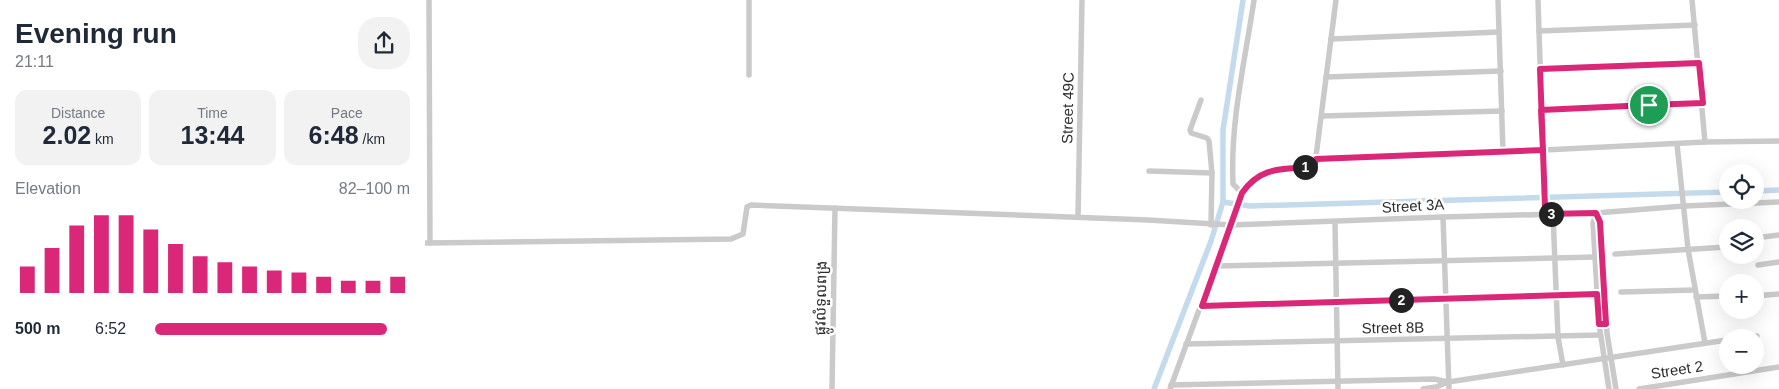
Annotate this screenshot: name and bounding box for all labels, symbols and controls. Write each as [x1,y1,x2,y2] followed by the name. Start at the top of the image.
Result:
[358,17,410,69] button: share
[15,18,177,49] text: Evening run
[15,53,54,70] text: 21:11
[1058,72,1077,144] street label: Street 49C
[1628,84,1670,126] pin
[1635,91,1663,119] icon: arrive
[51,105,105,121] text: Distance
[197,105,228,121] text: Time
[331,105,363,121] text: Pace
[43,121,91,149] text: 2.02
[181,121,244,149] text: 13:44
[309,121,359,149] text: 6:48
[91,131,114,147] text: km
[359,131,385,147] text: /km
[1293,154,1317,180] pin: 1
[1302,159,1309,175] text: 1
[1719,164,1764,374] map controls
[1719,164,1764,209] button: locate
[15,180,81,197] text: Elevation
[339,180,410,197] text: 82–100 m
[1381,195,1445,216] street label: Street 3A
[1539,202,1563,226] pin: 3
[1548,206,1555,222] text: 3
[1719,219,1764,264] button: layers
[811,261,835,336] street label: ផ្លូវលំទួលពង្រ
[1719,274,1764,319] button: +
[1389,288,1413,312] pin: 2
[1398,292,1405,308] text: 2
[1362,318,1424,337] street label: Street 8B
[15,320,60,337] text: 500 m
[95,320,126,337] text: 6:52
[1719,329,1764,374] button: −
[1650,357,1704,382] street label: Street 2

